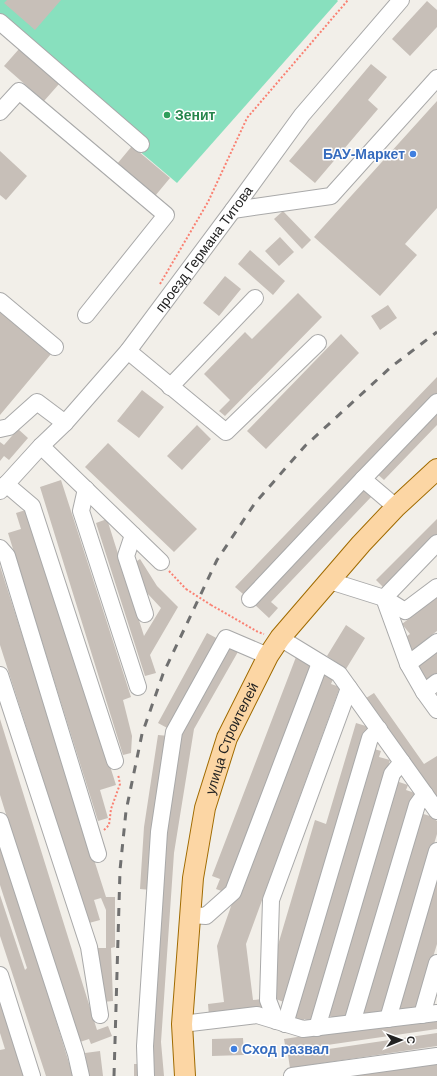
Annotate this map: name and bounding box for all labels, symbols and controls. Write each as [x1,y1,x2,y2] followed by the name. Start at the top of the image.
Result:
[175,107,216,123] place label: Зенит
[162,110,172,120] marker: Зенит
[323,146,405,162] place label: БАУ-Маркет
[408,149,418,159] marker: БАУ-Маркет
[152,183,256,315] street label: проезд Германа Титова
[202,680,261,796] street label: улица Строителей
[381,1020,421,1060] north arrow
[405,1036,417,1044] text: С
[242,1041,329,1057] place label: Сход развал
[229,1044,239,1054] marker: Сход развал

